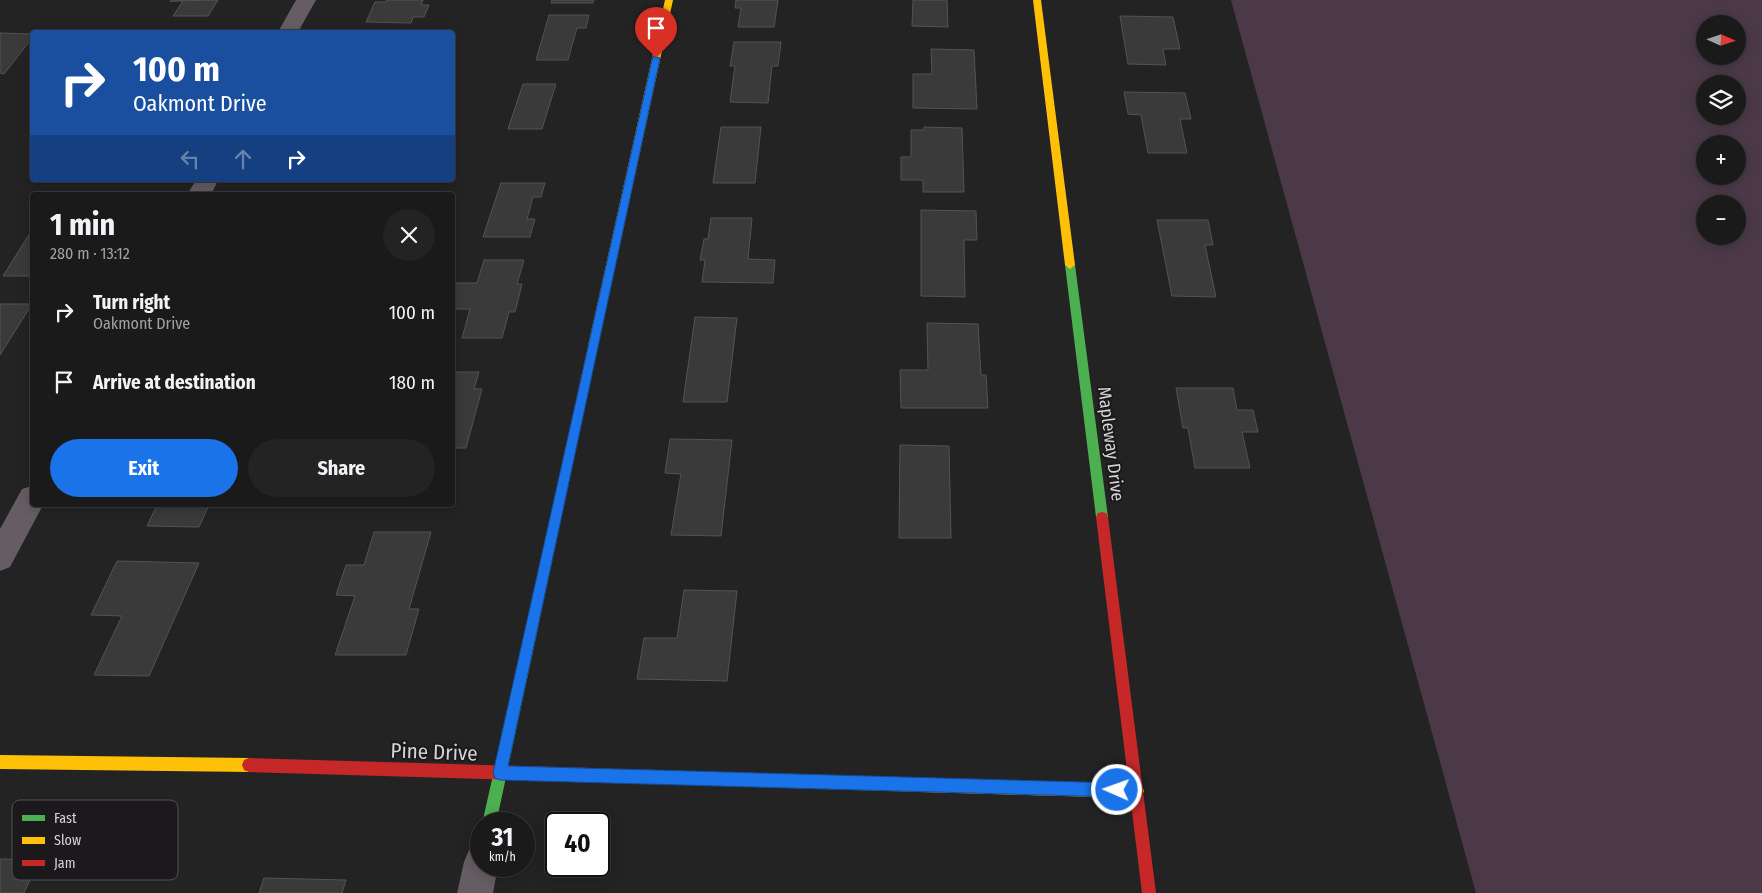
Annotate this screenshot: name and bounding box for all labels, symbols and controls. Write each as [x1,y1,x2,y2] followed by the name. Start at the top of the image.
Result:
[635,7,677,58] pin
[642,14,670,42] icon: arrive
[1696,15,1746,65] north arrow
[1696,15,1746,245] map controls
[133,48,220,90] text: 100 m
[50,50,115,115] icon: right
[1696,75,1746,125] button: layers
[133,90,267,117] text: Oakmont Drive
[1696,135,1746,185] button: +
[176,145,204,173] icon: left
[229,145,257,173] icon: ahead
[282,145,310,173] icon: right
[1696,195,1746,245] button: −
[50,207,115,243] text: 1 min
[383,209,435,261] button: close
[50,244,130,263] text: 280 m · 13:12
[93,291,170,314] text: Turn right
[50,298,78,326] icon: right
[389,301,435,324] text: 100 m
[93,314,190,333] text: Oakmont Drive
[50,368,78,396] icon: arrive
[93,371,256,394] text: Arrive at destination
[389,371,435,394] text: 180 m
[1093,385,1129,503] street label: Mapleway Drive
[50,439,238,497] button: Exit
[248,439,435,497] button: Share
[390,737,478,767] street label: Pine Drive
[1090,763,1142,815] position arrow
[12,800,178,880] legend
[54,810,77,827] text: Fast
[545,812,610,877] speed limit sign: 40
[492,823,513,853] text: 31
[54,832,81,849] text: Slow
[489,850,516,864] text: km/h
[54,855,75,872] text: Jam

